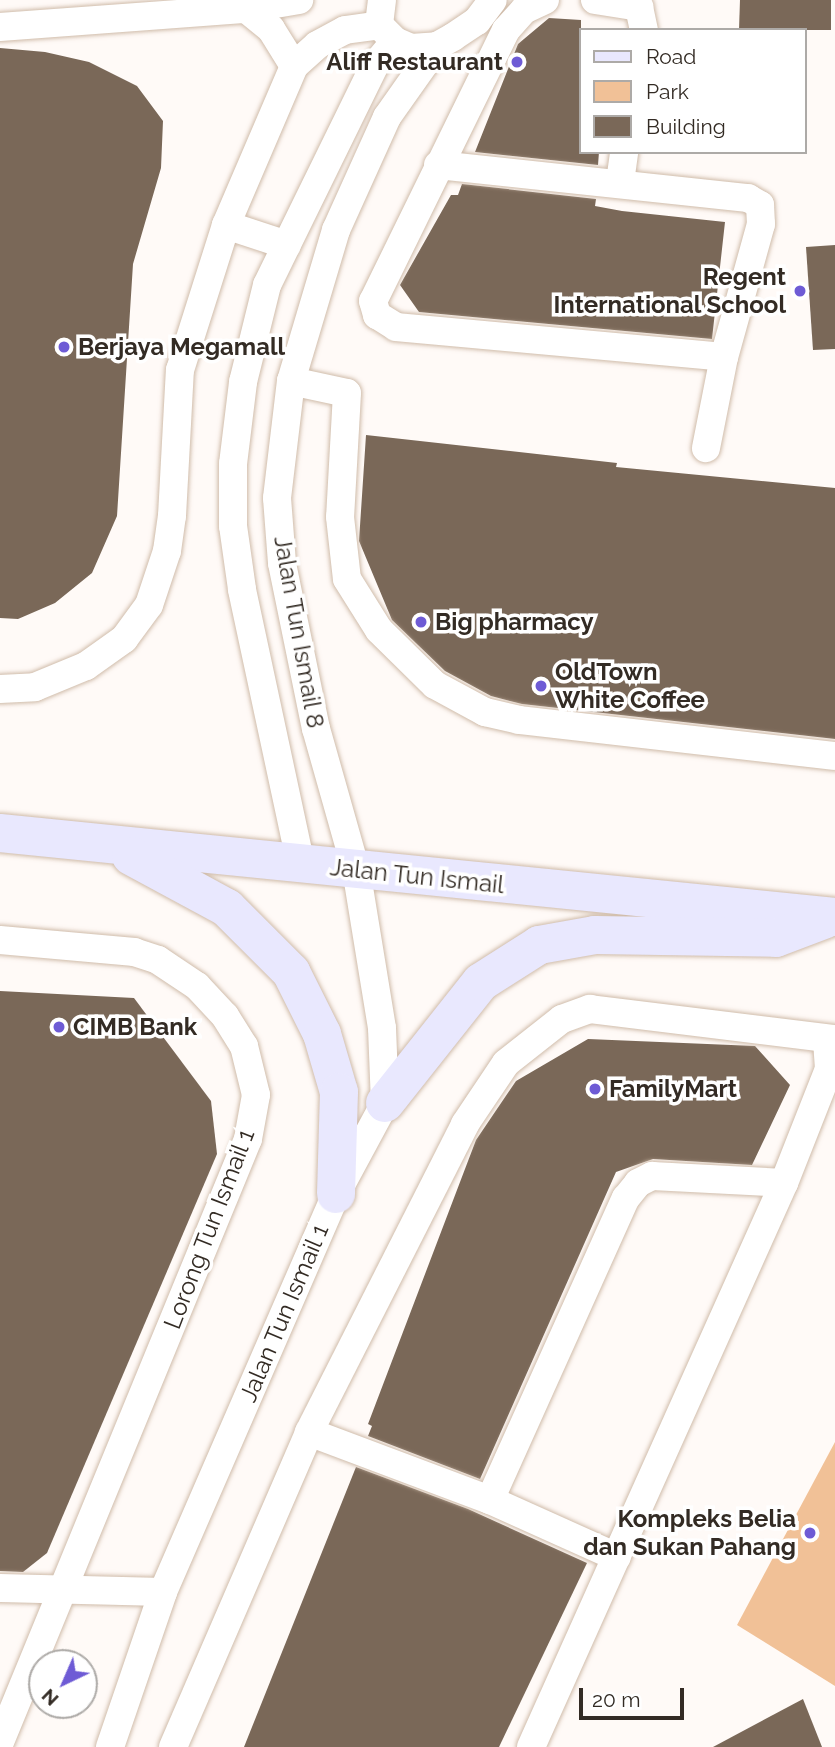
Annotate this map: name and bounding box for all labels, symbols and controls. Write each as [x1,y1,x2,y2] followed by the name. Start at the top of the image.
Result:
[580,28,807,154] legend
[646,44,696,69] text: Road
[326,48,503,76] place label: Aliff Restaurant
[509,54,525,70] marker: Aliff Restaurant
[646,79,689,104] text: Park
[646,114,726,139] text: Building
[553,263,786,319] place label: Regent International School
[792,283,808,299] marker: Regent International School
[78,333,285,361] place label: Berjaya Megamall
[56,339,72,355] marker: Berjaya Megamall
[268,533,330,731] street label: Jalan Tun Ismail 8
[435,608,594,636] place label: Big pharmacy
[413,614,429,630] marker: Big pharmacy
[555,658,705,714] place label: OldTown White Coffee
[533,678,549,694] marker: OldTown White Coffee
[328,853,506,899] street label: Jalan Tun Ismail
[73,1013,197,1041] place label: CIMB Bank
[51,1019,67,1035] marker: CIMB Bank
[609,1075,737,1103] place label: FamilyMart
[587,1081,603,1097] marker: FamilyMart
[157,1124,261,1334] street label: Lorong Tun Ismail 1
[233,1219,335,1407] street label: Jalan Tun Ismail 1
[583,1505,796,1561] place label: Kompleks Belia dan Sukan Pahang
[802,1525,818,1541] marker: Kompleks Belia dan Sukan Pahang
[28,1649,98,1719] north arrow
[583,1674,688,1718] scale bar
[37,1685,63,1711] text: N
[592,1687,640,1712] text: 20 m

